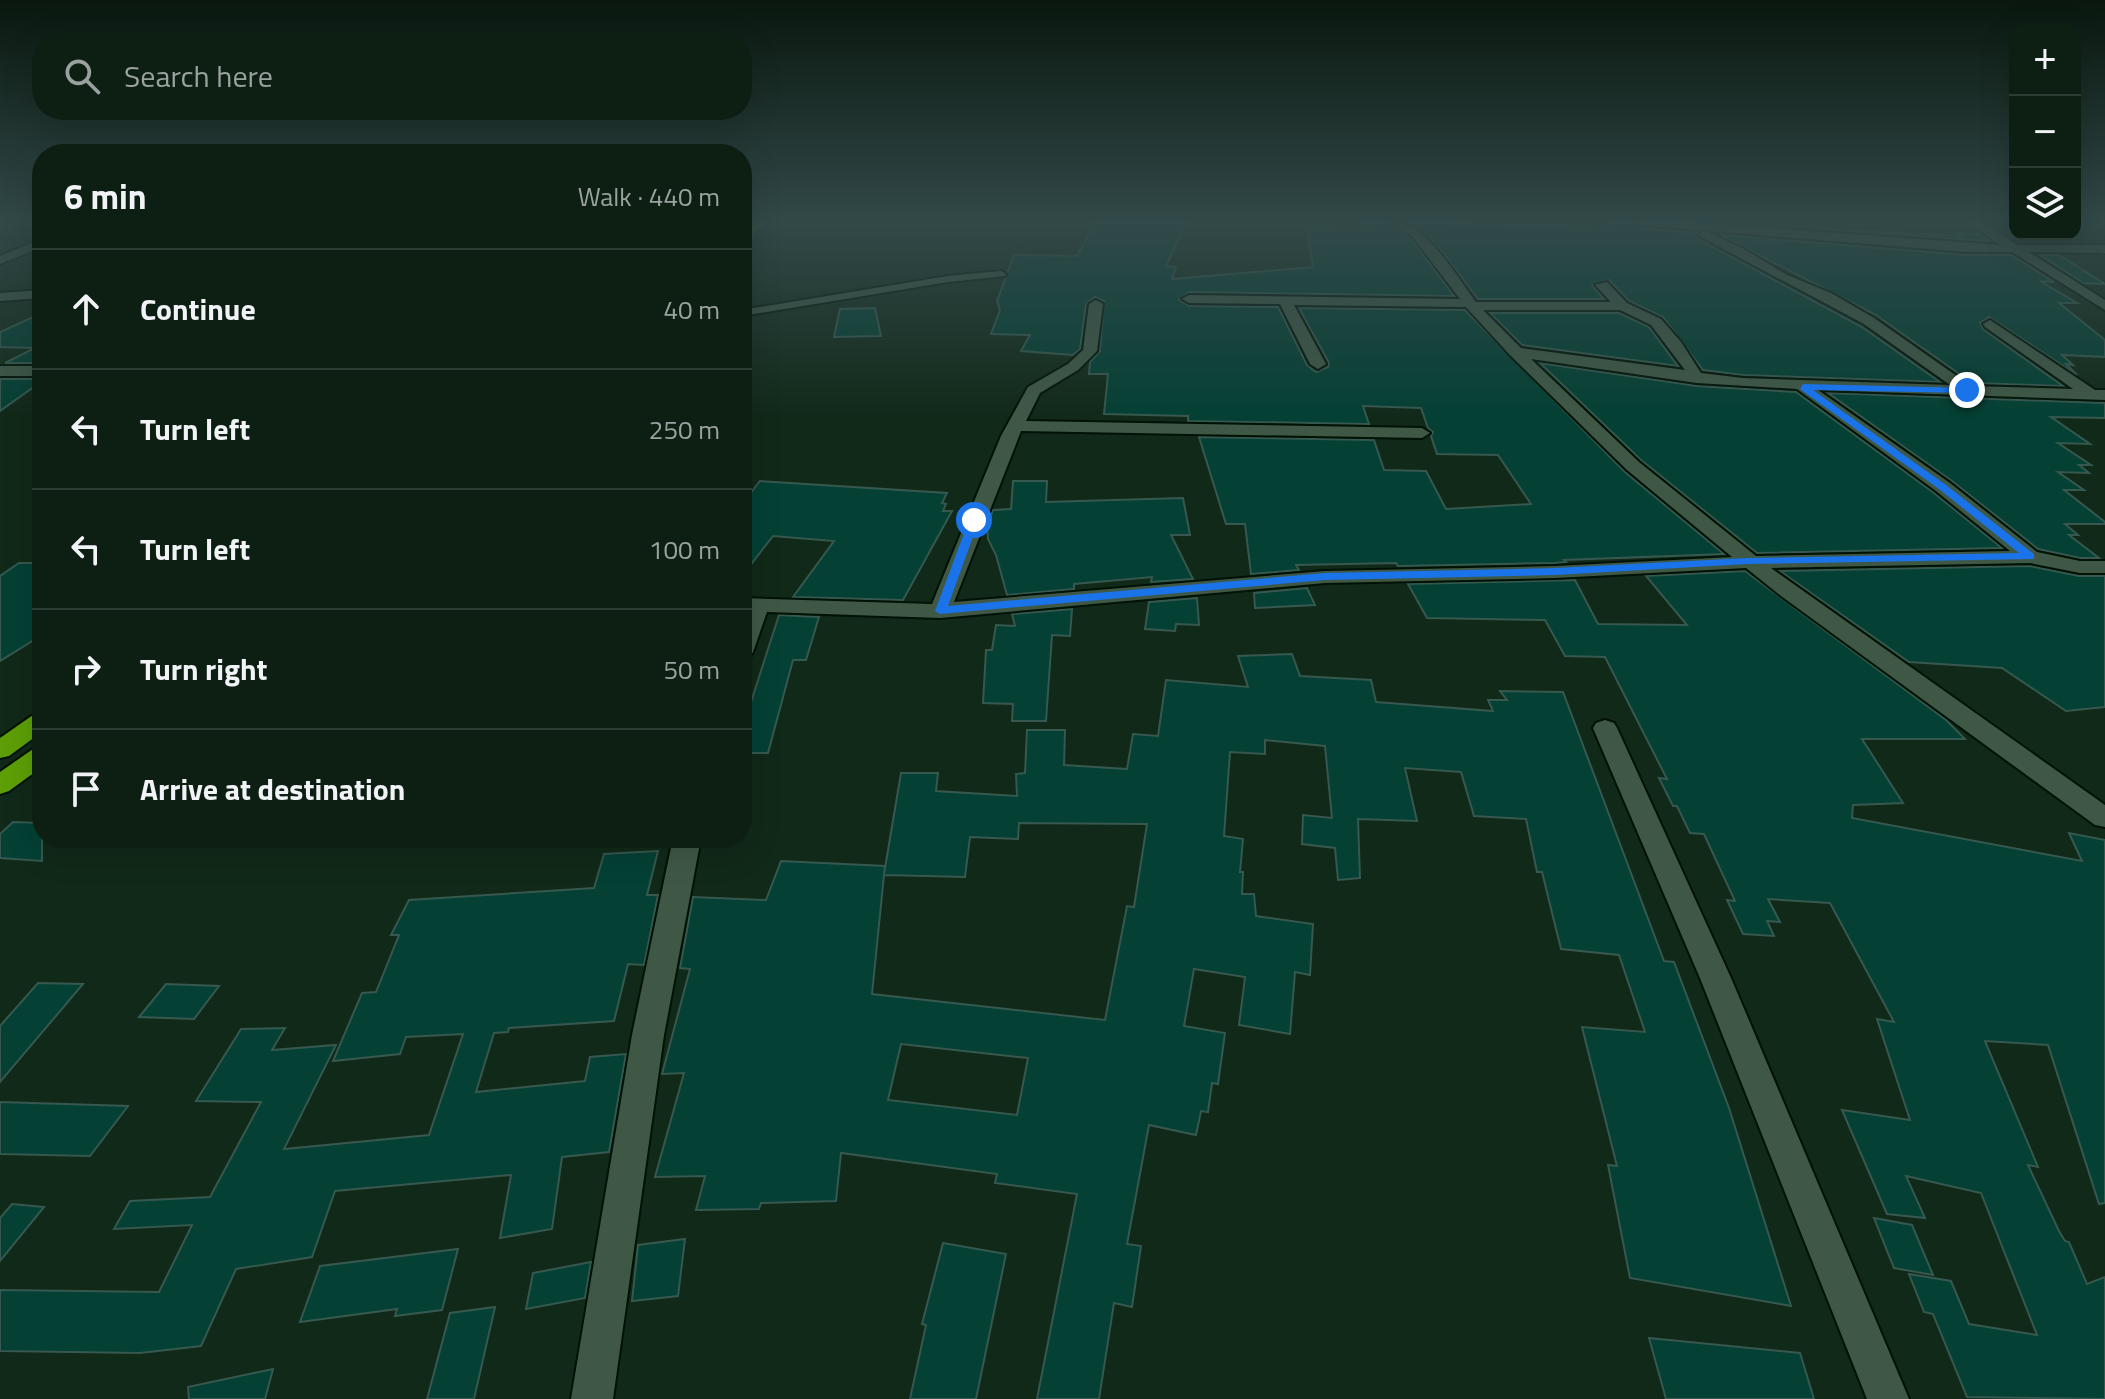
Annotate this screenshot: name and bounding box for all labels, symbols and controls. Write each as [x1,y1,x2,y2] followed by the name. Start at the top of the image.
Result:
[2009,24,2081,240] map controls
[2009,24,2081,96] button: +
[32,32,752,120] search box
[124,53,273,99] text: Search here
[60,54,104,98] icon: search
[2009,96,2081,168] button: −
[2009,168,2081,240] button: layers
[64,170,147,222] text: 6 min
[578,177,720,216] text: Walk · 440 m
[140,286,256,332] text: Continue
[64,287,108,331] icon: ahead
[663,290,720,329] text: 40 m
[1949,372,1985,408] route end
[140,406,250,452] text: Turn left
[64,407,108,451] icon: left
[649,410,720,449] text: 250 m
[956,502,992,538] route start
[140,526,250,572] text: Turn left
[64,527,108,571] icon: left
[649,530,720,569] text: 100 m
[140,646,268,692] text: Turn right
[64,647,108,691] icon: right
[663,650,720,689] text: 50 m
[140,766,405,812] text: Arrive at destination
[64,767,108,811] icon: arrive

